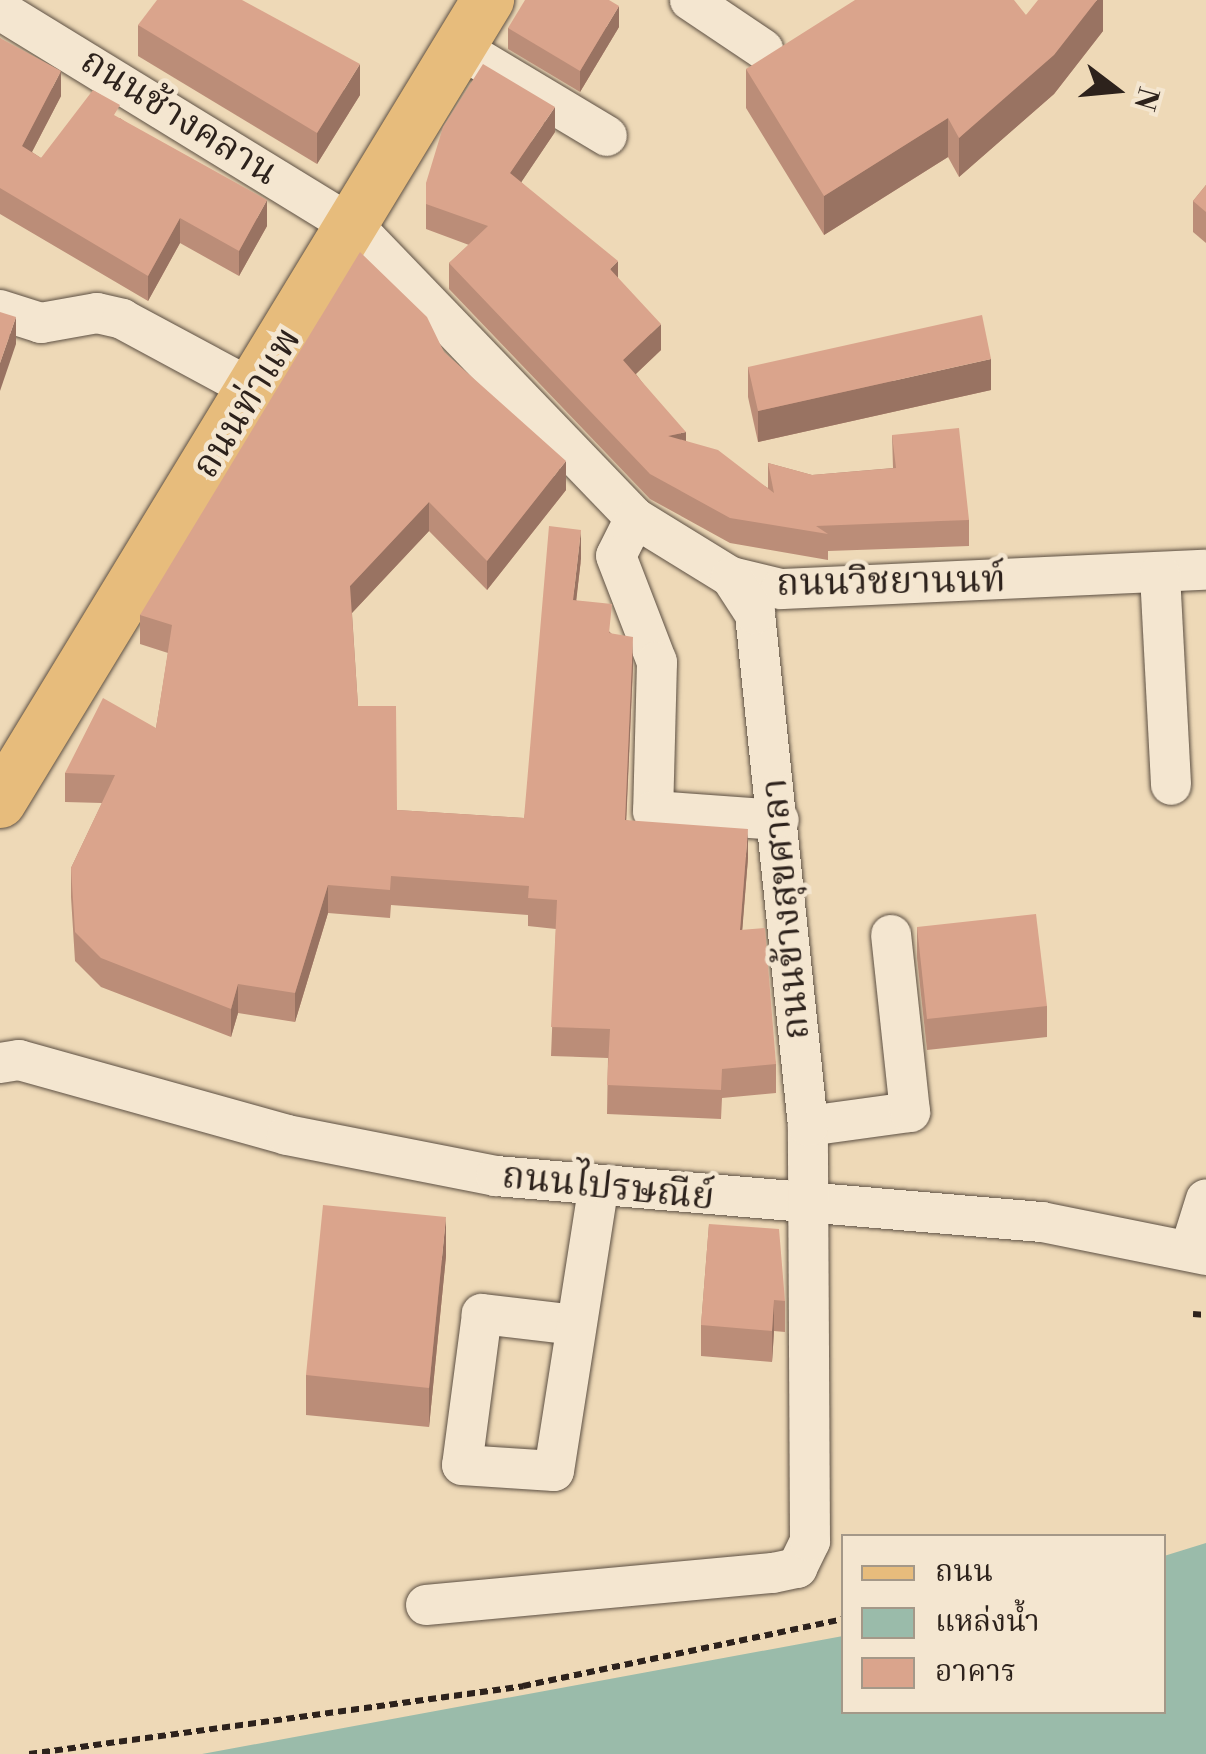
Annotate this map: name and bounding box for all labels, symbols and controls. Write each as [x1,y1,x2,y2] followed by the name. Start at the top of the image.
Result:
[72,38,286,196] street label: ถนนช้างคลาน
[1066,40,1166,140] north arrow
[1125,83,1165,114] text: N
[183,319,311,487] street label: ถนนท่าแพ
[776,557,1006,607] street label: ถนนวิชยานนท์
[752,776,820,1042] street label: ถนนข้างสุขศาลา
[500,1153,716,1221] street label: ถนนไปรษณีย์
[841,1534,1166,1714] legend
[935,1553,993,1591] text: ถนน
[935,1603,1040,1641] text: แหล่งน้ำ
[935,1653,1016,1691] text: อาคาร

